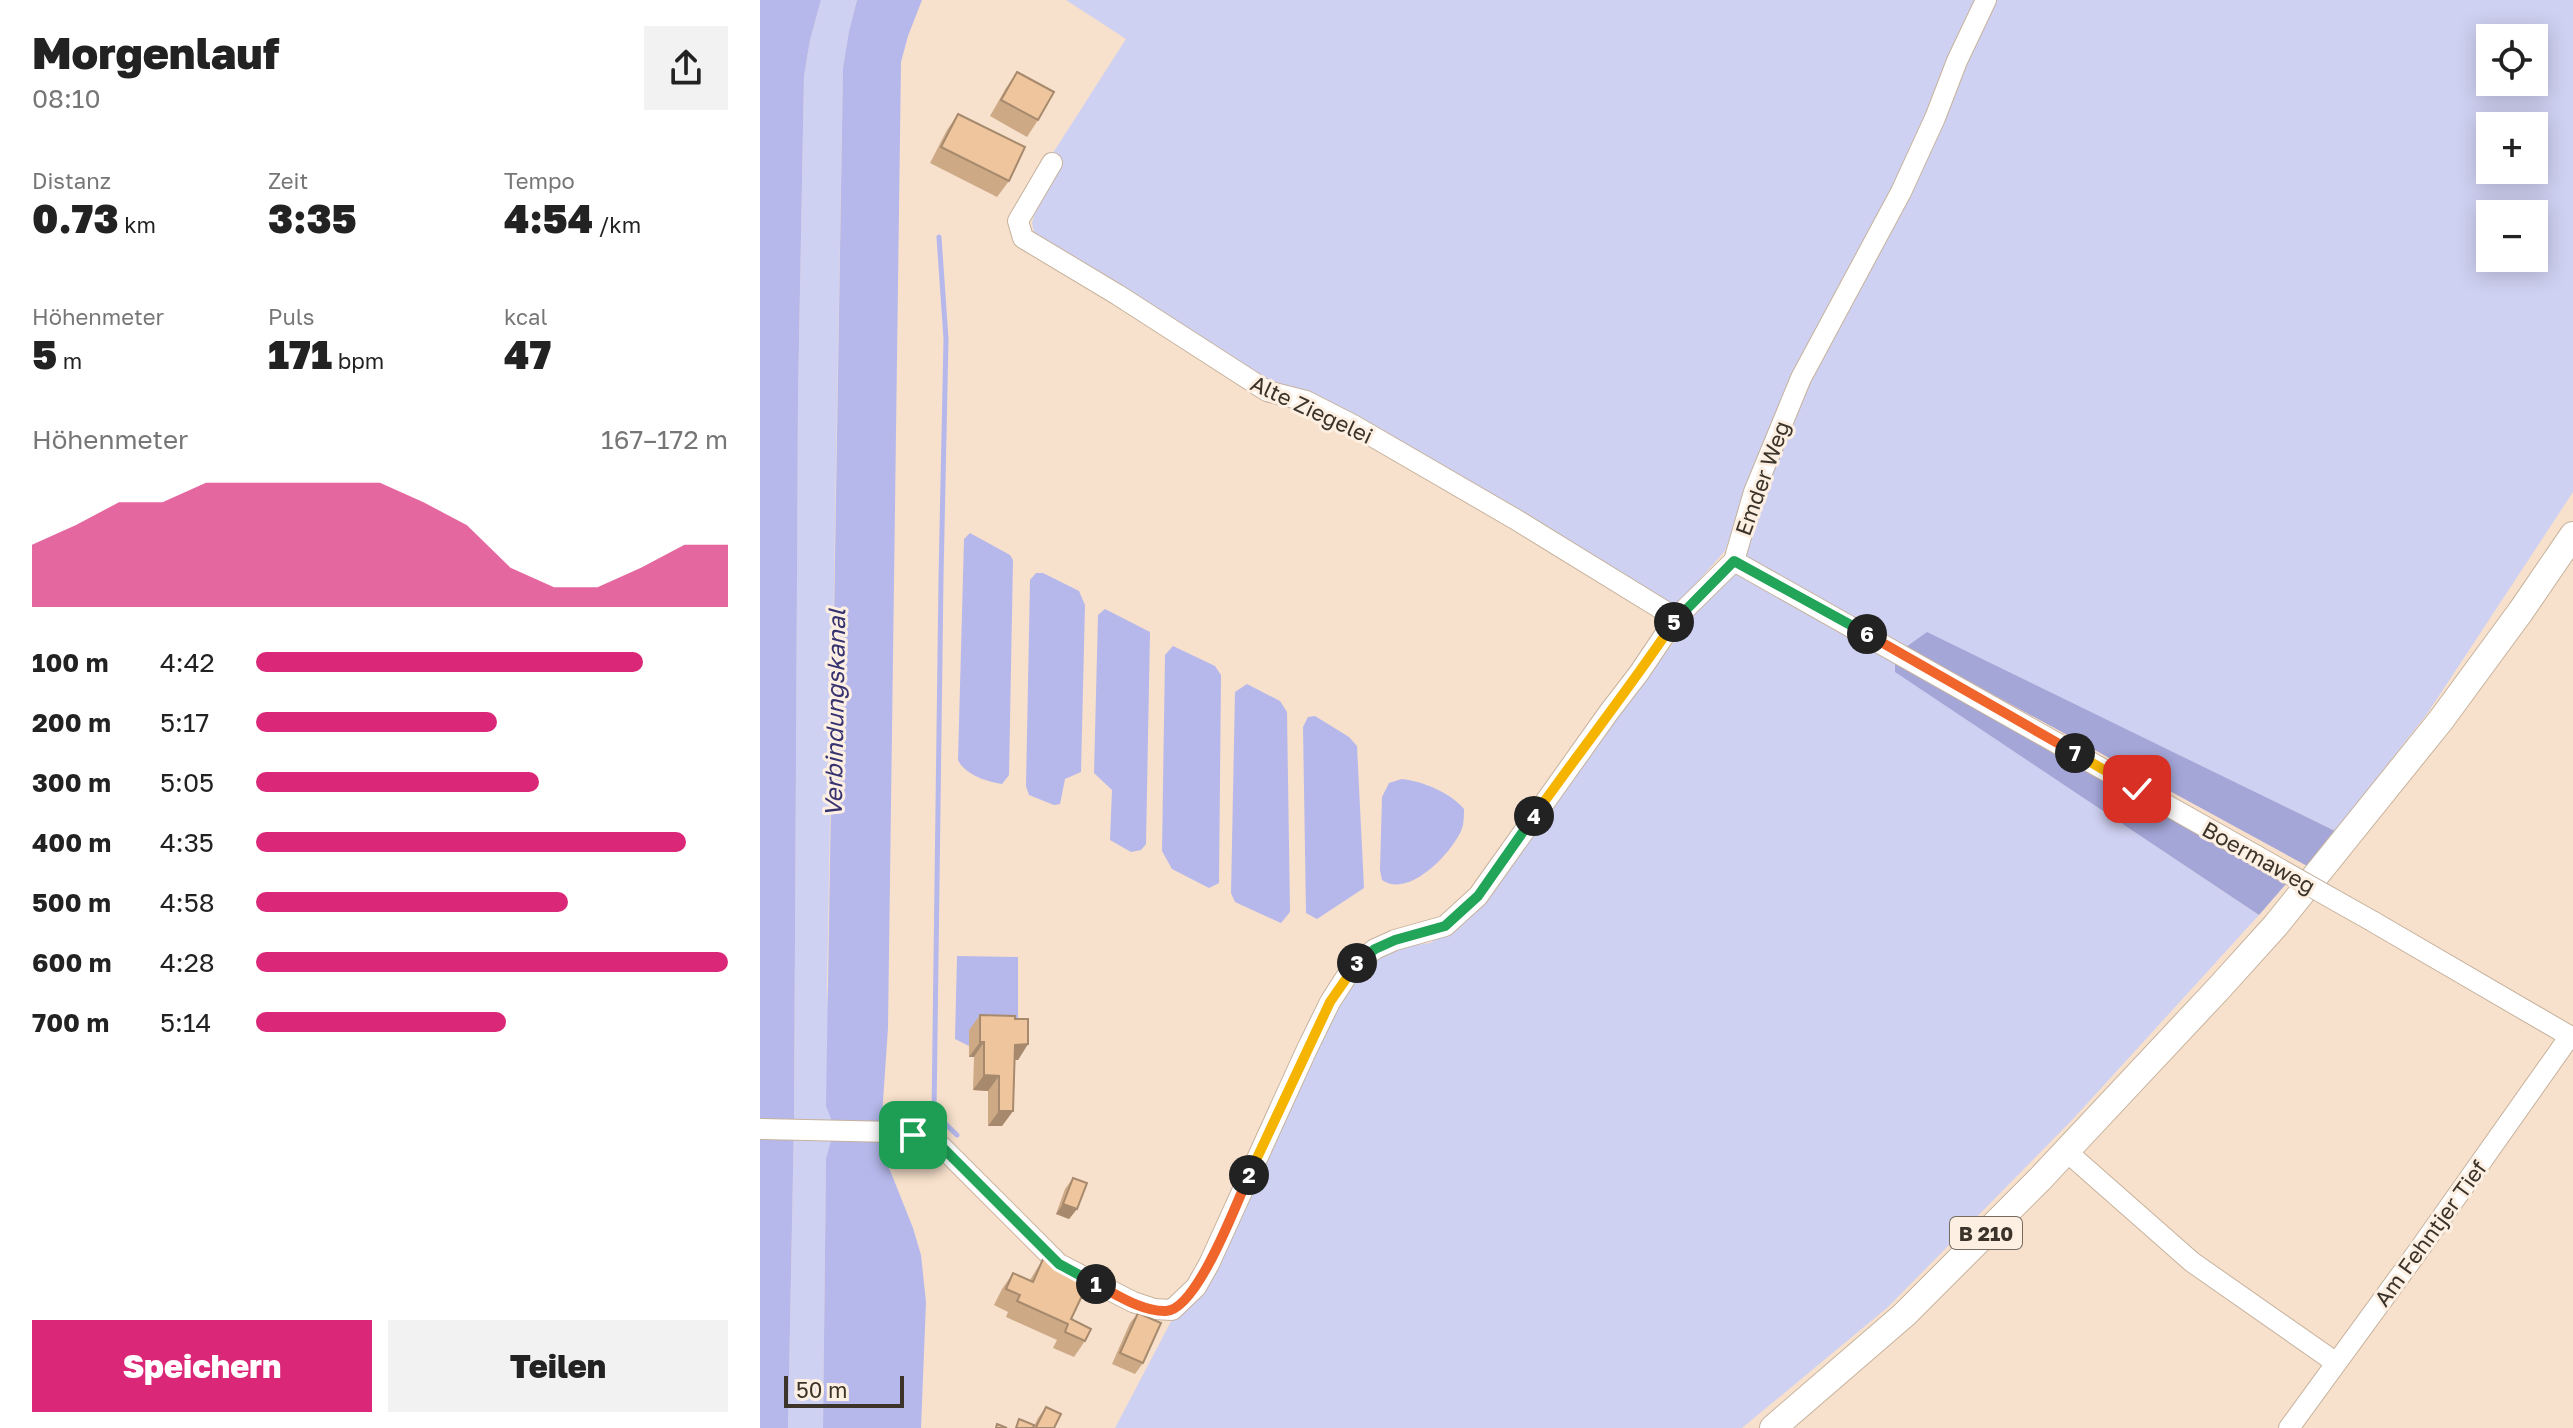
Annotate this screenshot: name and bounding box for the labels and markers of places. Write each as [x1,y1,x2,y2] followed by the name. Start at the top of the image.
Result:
[1654,602,1694,642] pin: 5
[1847,614,1887,654] pin: 6
[2055,733,2095,773] pin: 7
[2103,755,2171,823] pin
[1514,796,1554,836] pin: 4
[1337,943,1377,983] pin: 3
[879,1101,947,1169] pin
[1229,1155,1269,1195] pin: 2
[1076,1264,1116,1304] pin: 1

